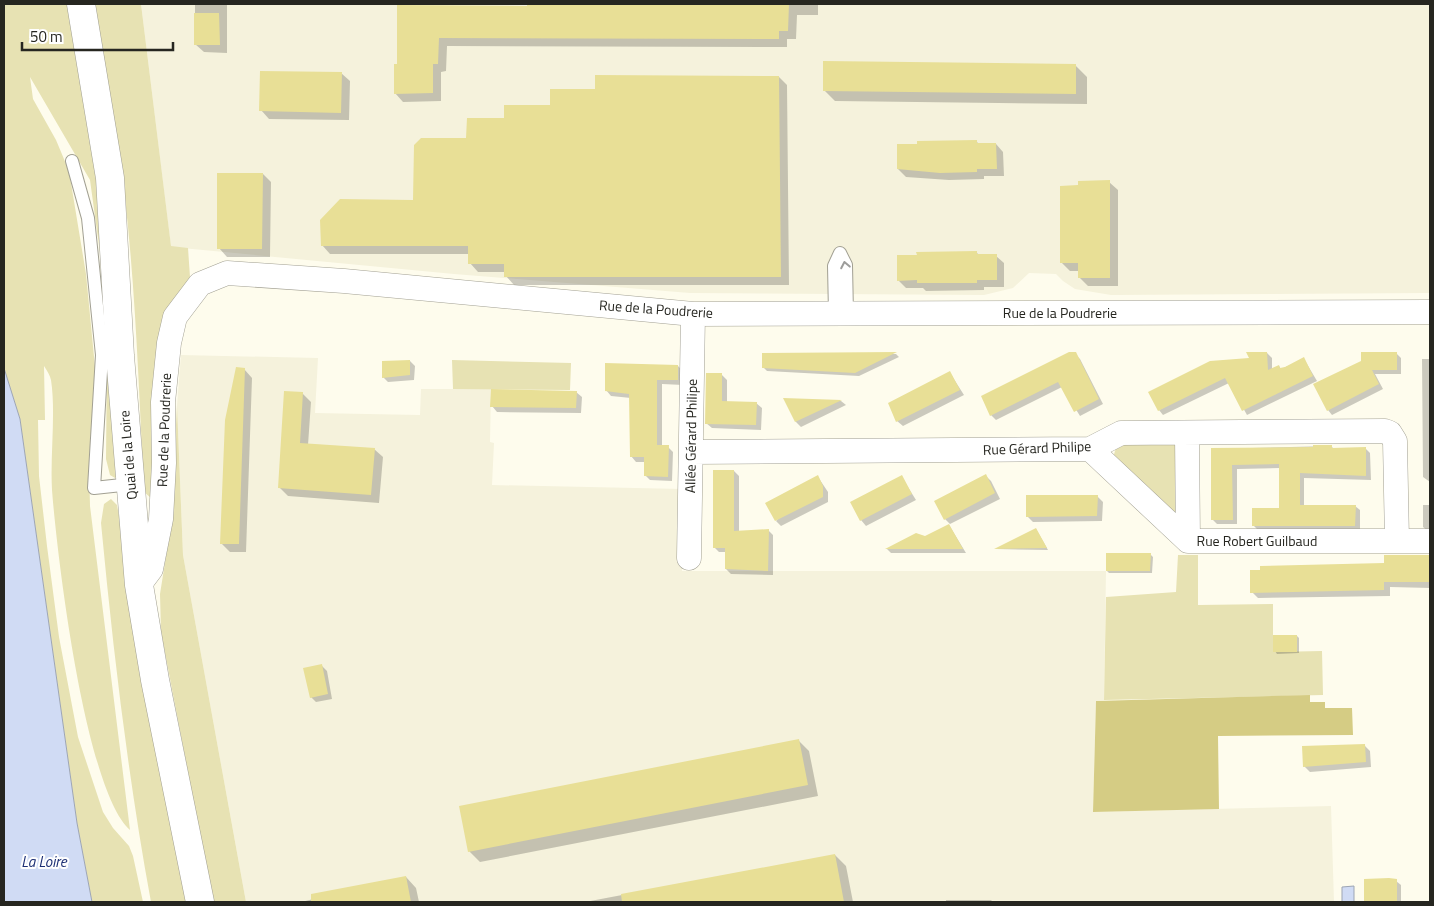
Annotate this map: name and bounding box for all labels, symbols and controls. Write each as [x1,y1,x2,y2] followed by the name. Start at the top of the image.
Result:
[22,20,174,52] scale bar
[30,25,63,48] text: 50 m
[840,261,850,270] one-way arrow
[598,294,714,323] street label: Rue de la Poudrerie
[1003,302,1117,323] street label: Rue de la Poudrerie
[151,373,176,487] street label: Rue de la Poudrerie
[679,379,702,493] street label: Allée Gérard Philipe
[113,410,142,501] street label: Quai de la Loire
[982,435,1092,460] street label: Rue Gérard Philipe
[1197,530,1317,551] street label: Rue Robert Guilbaud
[21,850,68,873] water label: La Loire

